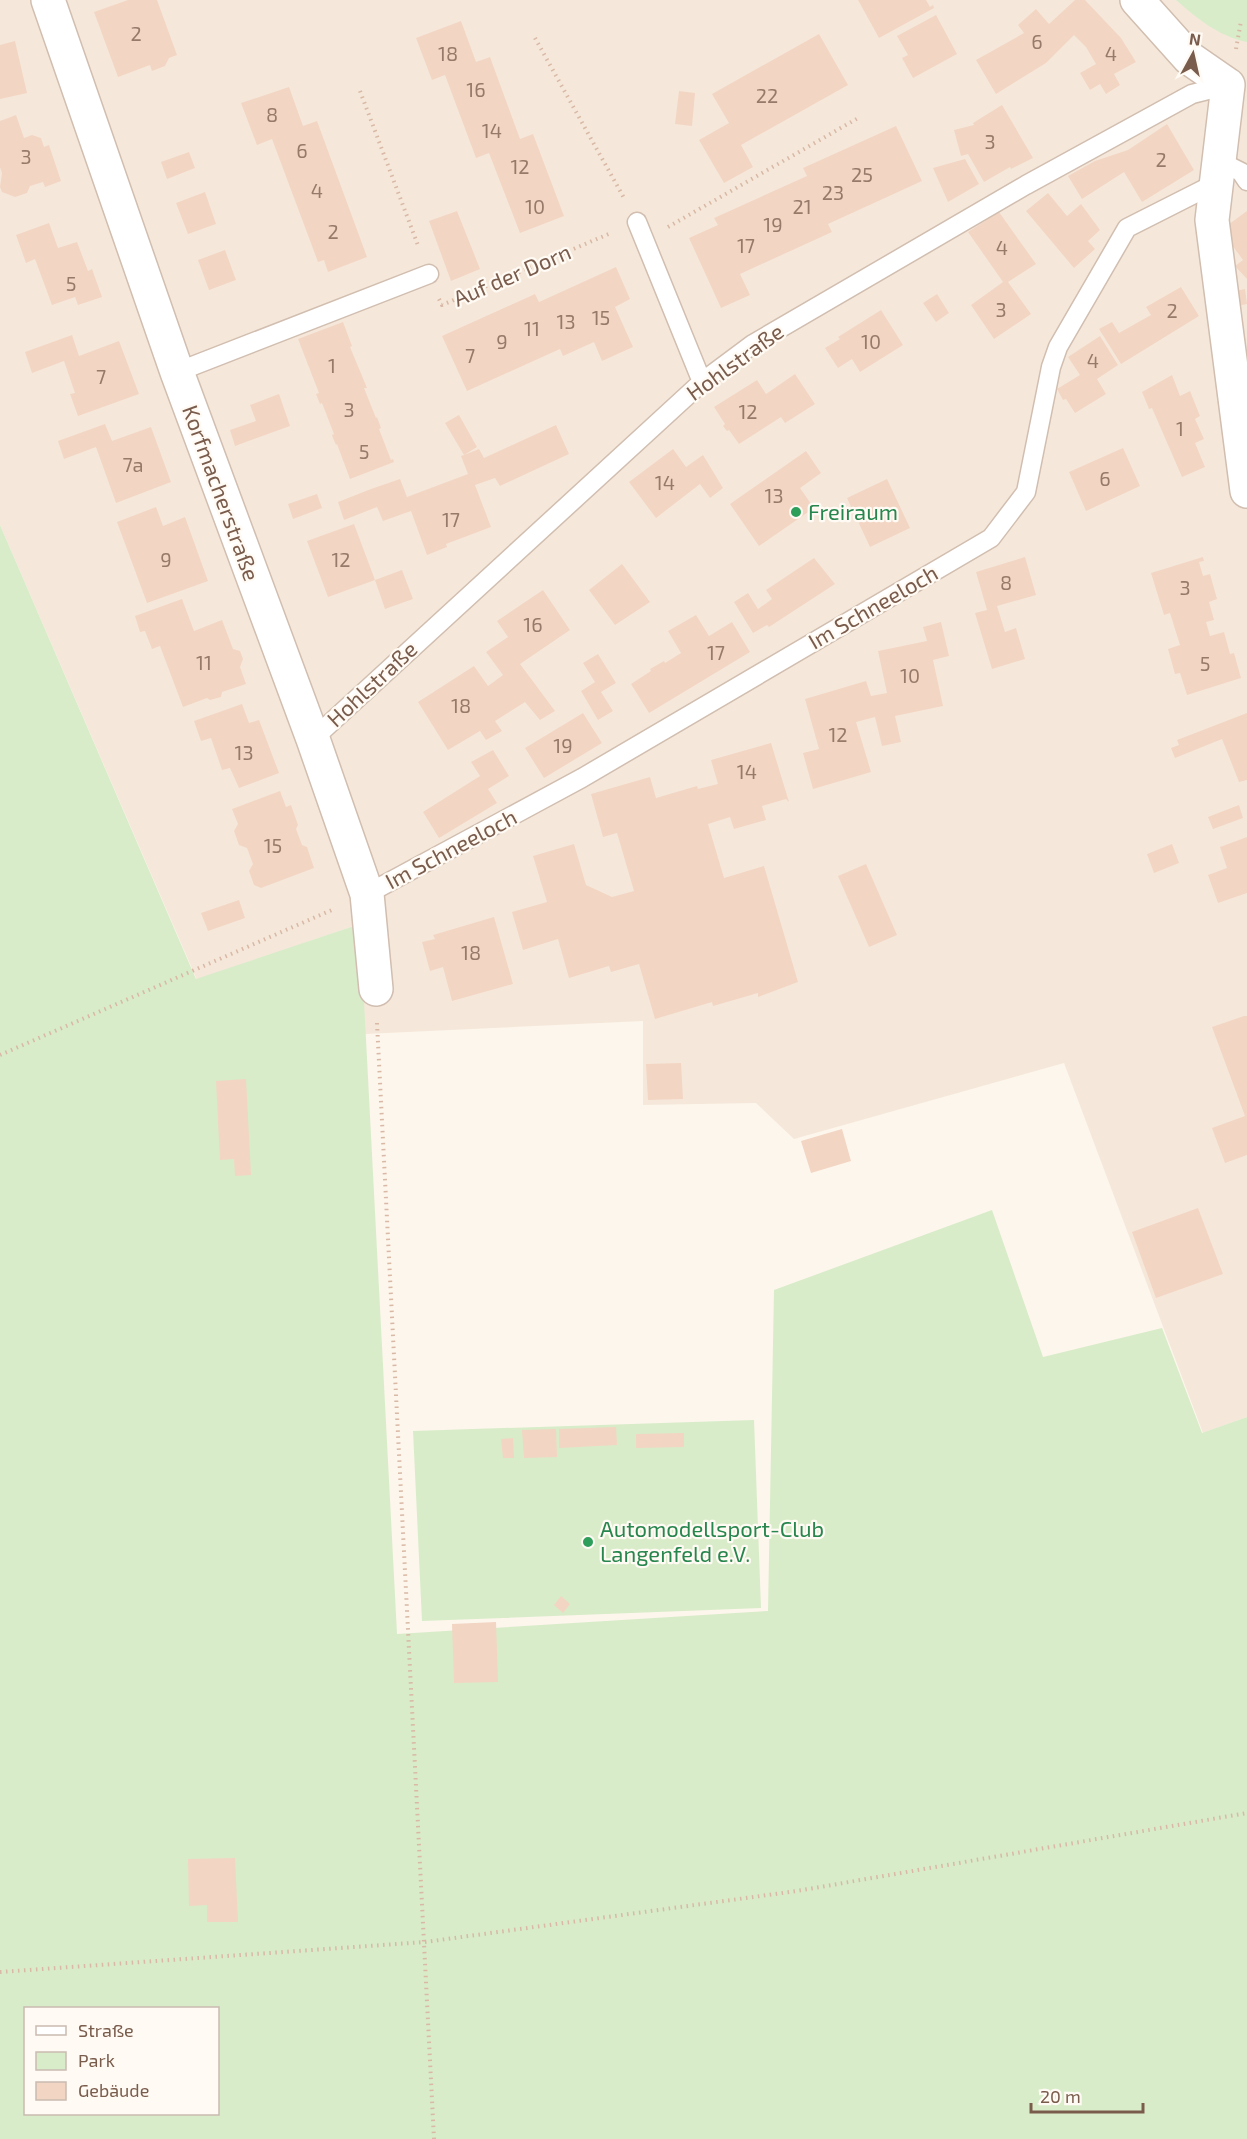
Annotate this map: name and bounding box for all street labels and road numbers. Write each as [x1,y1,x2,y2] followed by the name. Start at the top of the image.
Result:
[449,238,574,311] street label: Auf der Dorn
[681,317,788,405] street label: Hohlstraße
[178,401,266,584] street label: Korfmacherstraße
[803,559,942,654] street label: Im Schneeloch
[321,635,422,732] street label: Hohlstraße
[380,803,521,894] street label: Im Schneeloch

